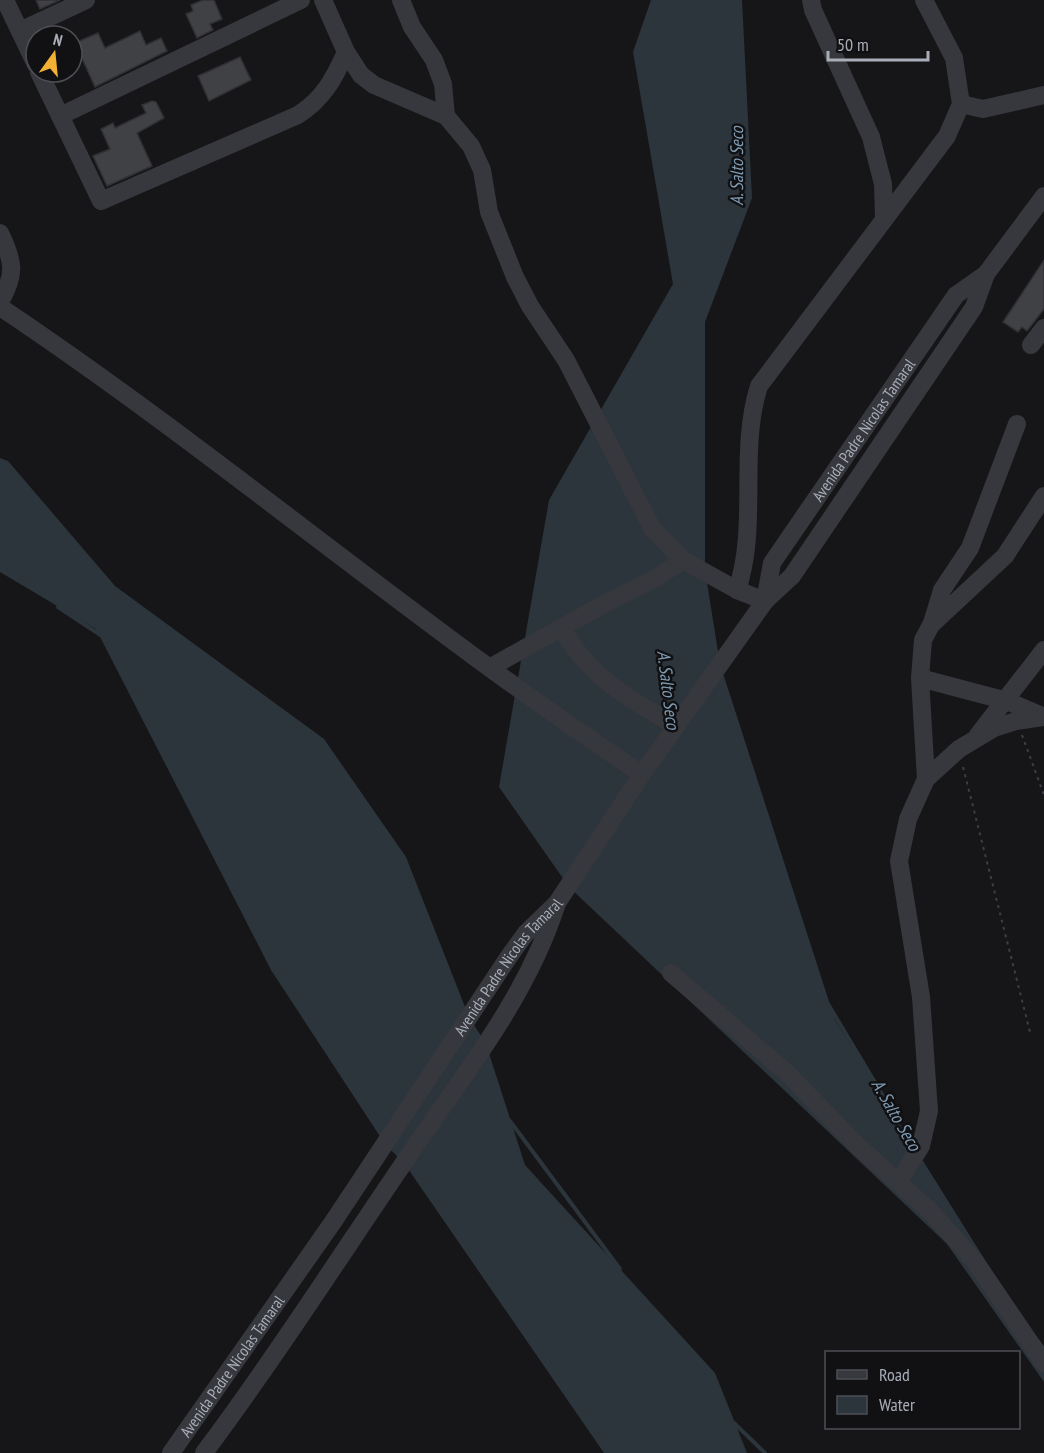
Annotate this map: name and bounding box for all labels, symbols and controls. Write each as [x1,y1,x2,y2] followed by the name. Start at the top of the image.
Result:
[24,24,84,84] north arrow
[828,24,928,62] scale bar
[51,29,65,50] text: N
[837,33,869,56] text: 50 m
[725,125,748,206] water label: A. Salto Seco
[807,355,919,505] street label: Avenida Padre Nicolas Tamaral
[652,649,685,732] water label: A. Salto Seco
[449,895,567,1039] street label: Avenida Padre Nicolas Tamaral
[867,1075,927,1156] water label: A. Salto Seco
[175,1291,289,1441] street label: Avenida Padre Nicolas Tamaral
[825,1351,1020,1429] legend
[879,1363,910,1386] text: Road
[879,1393,915,1416] text: Water

